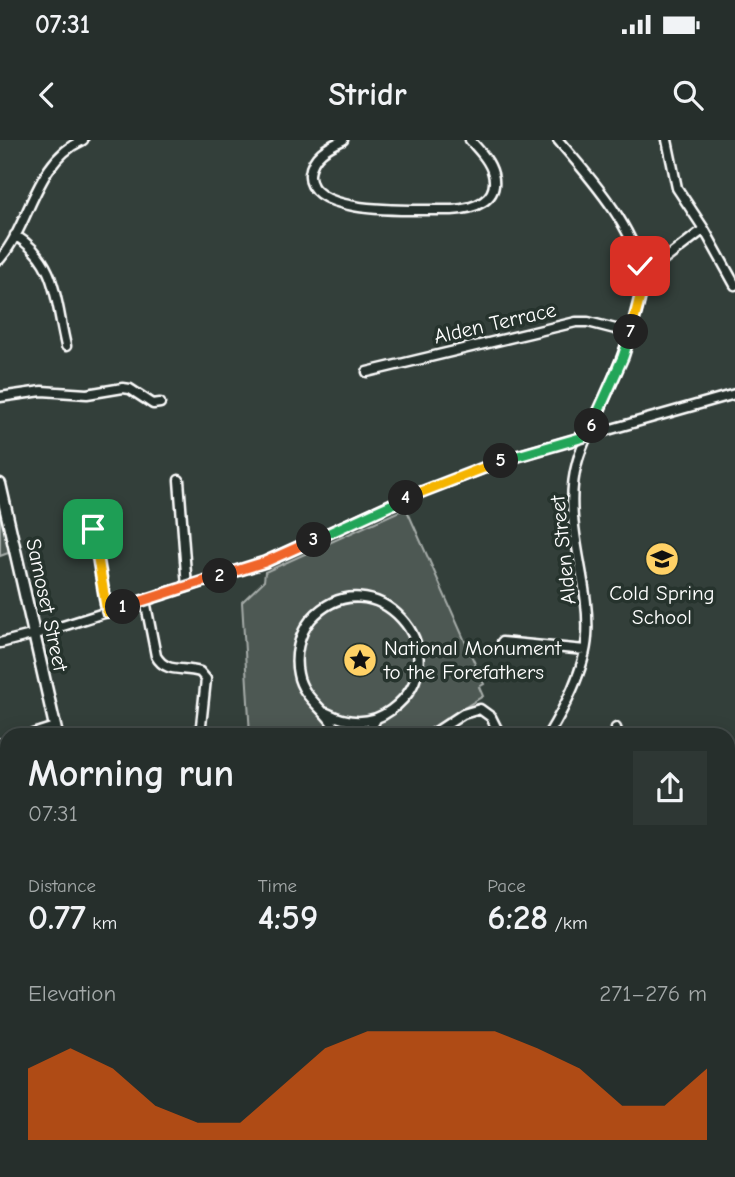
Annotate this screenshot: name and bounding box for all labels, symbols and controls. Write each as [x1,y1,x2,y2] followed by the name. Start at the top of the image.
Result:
[35,10,90,40] text: 07:31
[28,76,66,114] icon: back
[328,76,407,113] text: Stridr
[669,76,707,114] icon: search
[610,236,670,296] pin
[621,247,659,285] icon: check
[432,297,558,349] street label: Alden Terrace
[614,314,648,350] pin: 7
[626,320,635,342] text: 7
[574,408,610,444] pin: 6
[587,414,596,436] text: 6
[484,444,518,478] pin: 5
[495,449,506,471] text: 5
[388,480,424,516] pin: 4
[401,486,410,508] text: 4
[545,493,581,606] street label: Alden Street
[63,499,123,559] pin
[74,510,112,548] icon: arrive
[296,522,332,558] pin: 3
[309,528,318,550] text: 3
[21,536,73,675] street label: Samoset Street
[643,540,681,578] school or university icon: Cold Spring School
[202,558,238,593] pin: 2
[215,564,224,586] text: 2
[609,581,715,629] place label: Cold Spring School
[106,589,140,624] pin: 1
[119,595,126,617] text: 1
[383,636,562,684] place label: National Monument to the Forefathers
[341,641,379,679] place icon: National Monument to the Forefathers
[633,751,707,825] button: share
[28,752,234,796] text: Morning run
[28,800,78,827] text: 07:31
[28,875,96,897] text: Distance
[258,875,297,897] text: Time
[487,875,526,897] text: Pace
[28,897,86,938] text: 0.77
[258,897,318,938] text: 4:59
[487,897,548,938] text: 6:28
[86,912,117,934] text: km
[548,912,588,934] text: /km
[28,980,116,1007] text: Elevation
[599,980,707,1007] text: 271–276 m

